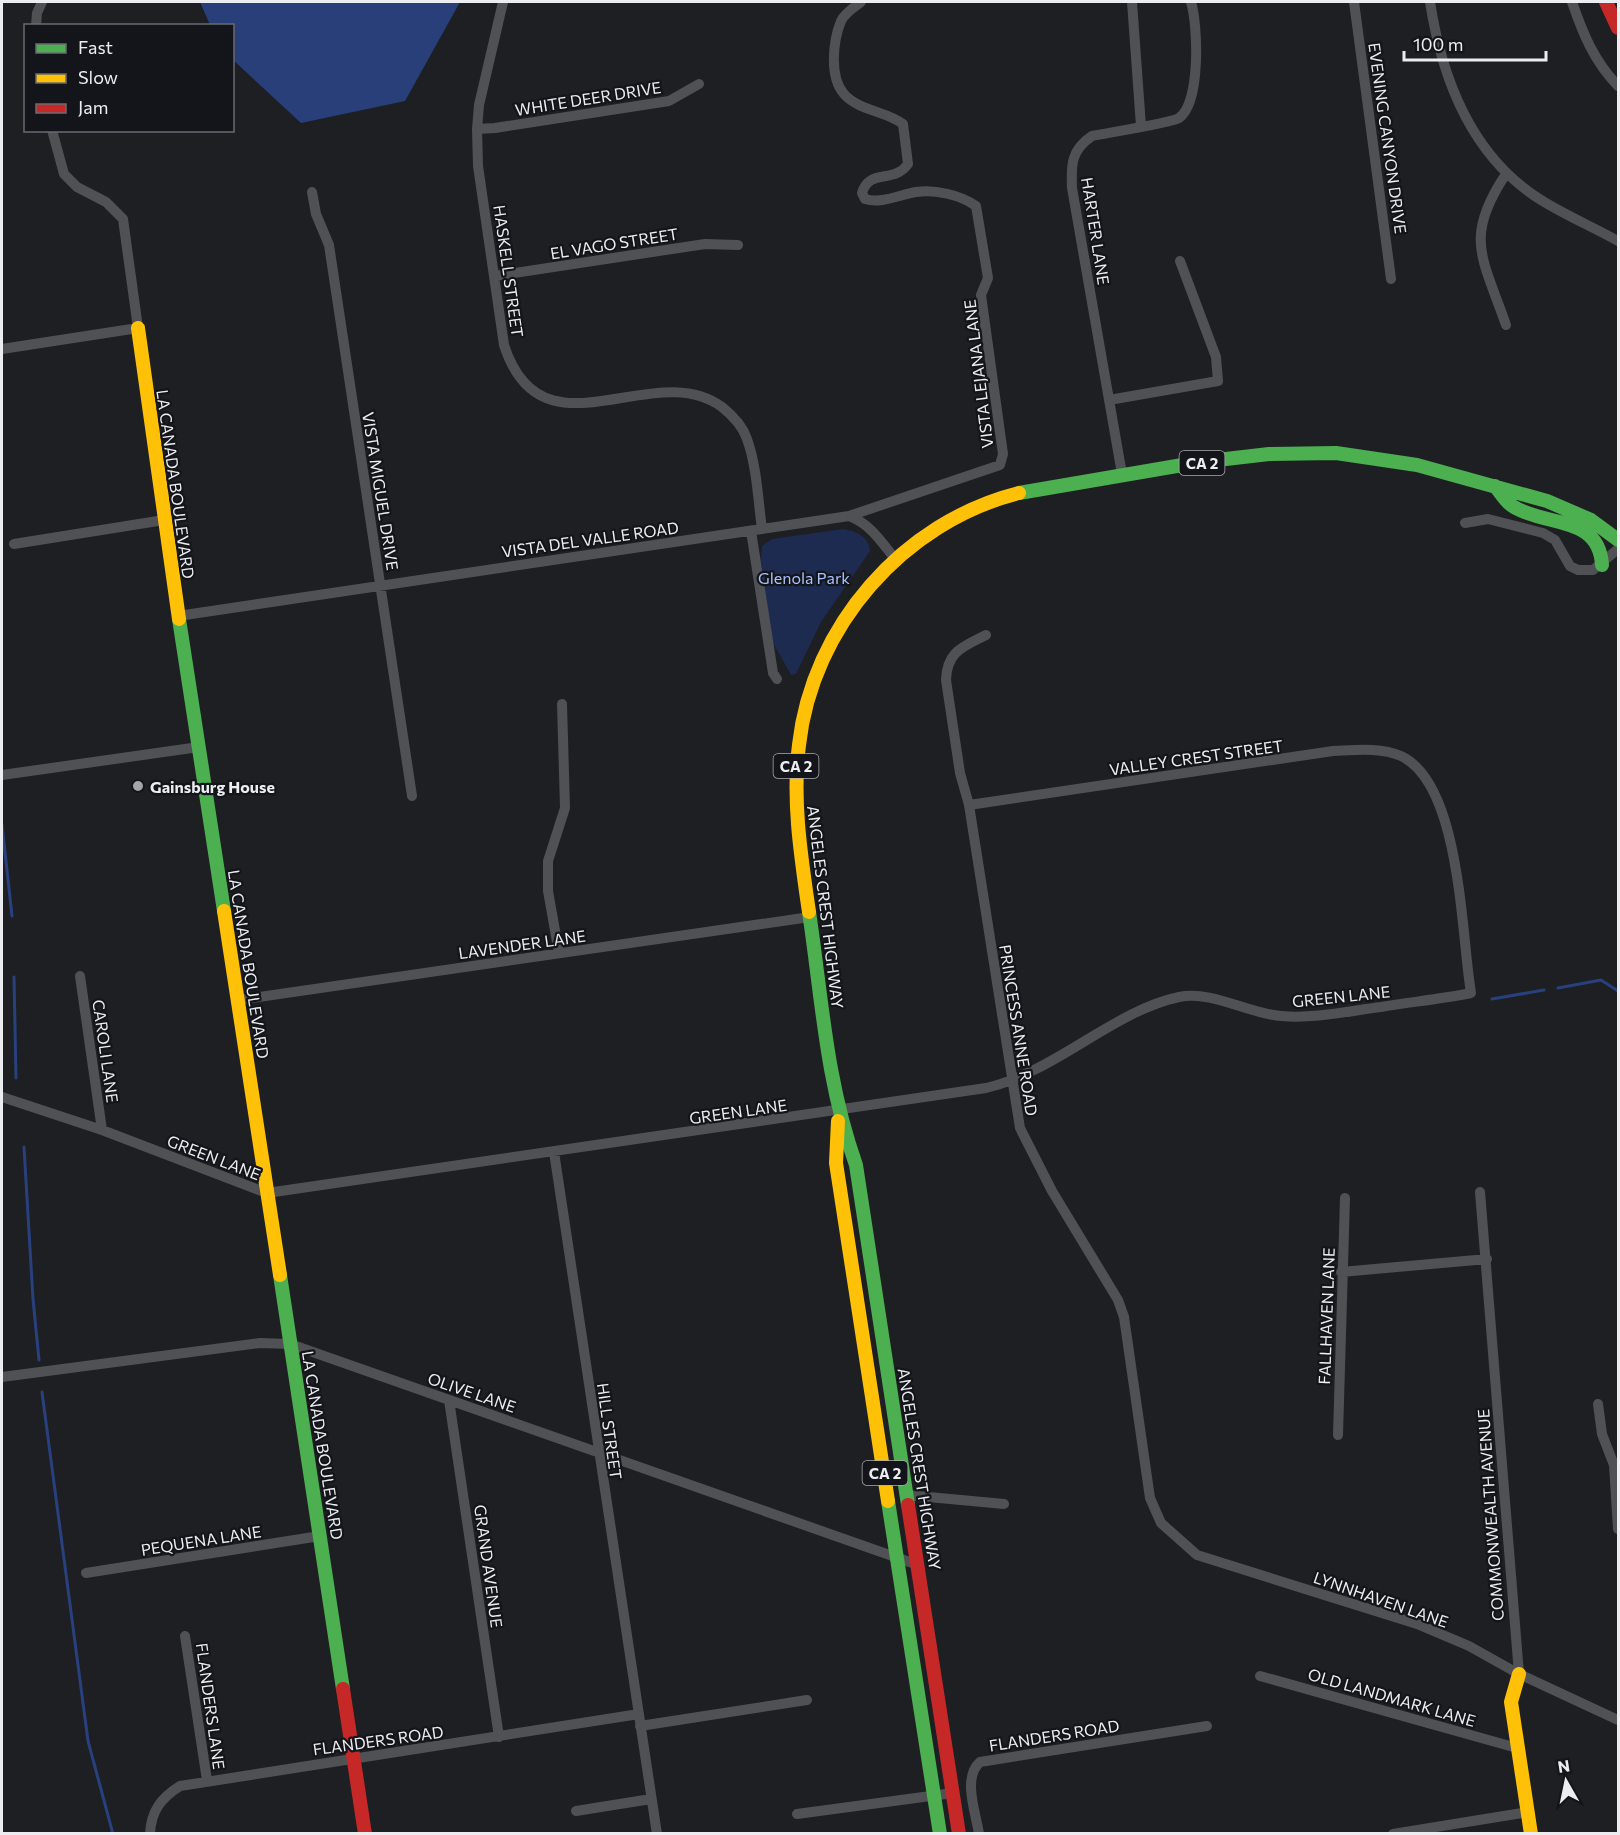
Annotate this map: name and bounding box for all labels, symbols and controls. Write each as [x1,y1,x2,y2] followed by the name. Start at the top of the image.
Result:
[24,24,234,132] legend
[1404,24,1546,62] scale bar
[1413,33,1463,55] text: 100 m
[78,36,113,58] text: Fast
[1365,41,1411,235] street label: EVENING CANYON DRIVE
[78,66,118,88] text: Slow
[514,77,662,119] street label: WHITE DEER DRIVE
[78,96,108,118] text: Jam
[1078,176,1114,286] street label: HARTER LANE
[490,204,528,338] street label: HASKELL STREET
[549,223,679,263] street label: EL VAGO STREET
[959,298,997,450] street label: VISTA LEJANA LANE
[153,388,199,580] street label: LA CANADA BOULEVARD
[359,411,403,571] street label: VISTA MIGUEL DRIVE
[1180,451,1224,475] road number: CA 2
[500,517,680,561] street label: VISTA DEL VALLE ROAD
[758,568,850,587] park label: Glenola Park
[1108,735,1284,779] street label: VALLEY CREST STREET
[774,754,818,778] road number: CA 2
[150,777,275,796] place label: Gainsburg House
[131,779,145,793] marker: Gainsburg House
[804,804,848,1010] street label: ANGELES CREST HIGHWAY
[225,868,273,1060] street label: LA CANADA BOULEVARD
[457,926,587,962] street label: LAVENDER LANE
[996,943,1042,1117] street label: PRINCESS ANNE ROAD
[1291,981,1391,1011] street label: GREEN LANE
[89,998,123,1104] street label: CAROLI LANE
[688,1095,788,1127] street label: GREEN LANE
[165,1131,263,1183] street label: GREEN LANE
[1314,1247,1338,1385] street label: FALLHAVEN LANE
[299,1349,347,1541] street label: LA CANADA BOULEVARD
[895,1367,945,1572] street label: ANGELES CREST HIGHWAY
[425,1368,519,1416] street label: OLIVE LANE
[594,1382,626,1480] street label: HILL STREET
[1473,1408,1507,1622] street label: COMMONWEALTH AVENUE
[862,1461,908,1485] road number: CA 2
[471,1503,507,1629] street label: GRAND AVENUE
[139,1521,263,1559] street label: PEQUENA LANE
[1311,1567,1451,1631] street label: LYNNHAVEN LANE
[193,1641,229,1771] street label: FLANDERS LANE
[1306,1664,1478,1730] street label: OLD LANDMARK LANE
[987,1715,1121,1755] street label: FLANDERS ROAD
[311,1721,445,1759] street label: FLANDERS ROAD
[1536,1751,1596,1811] north arrow
[1556,1755,1571,1776] text: N

